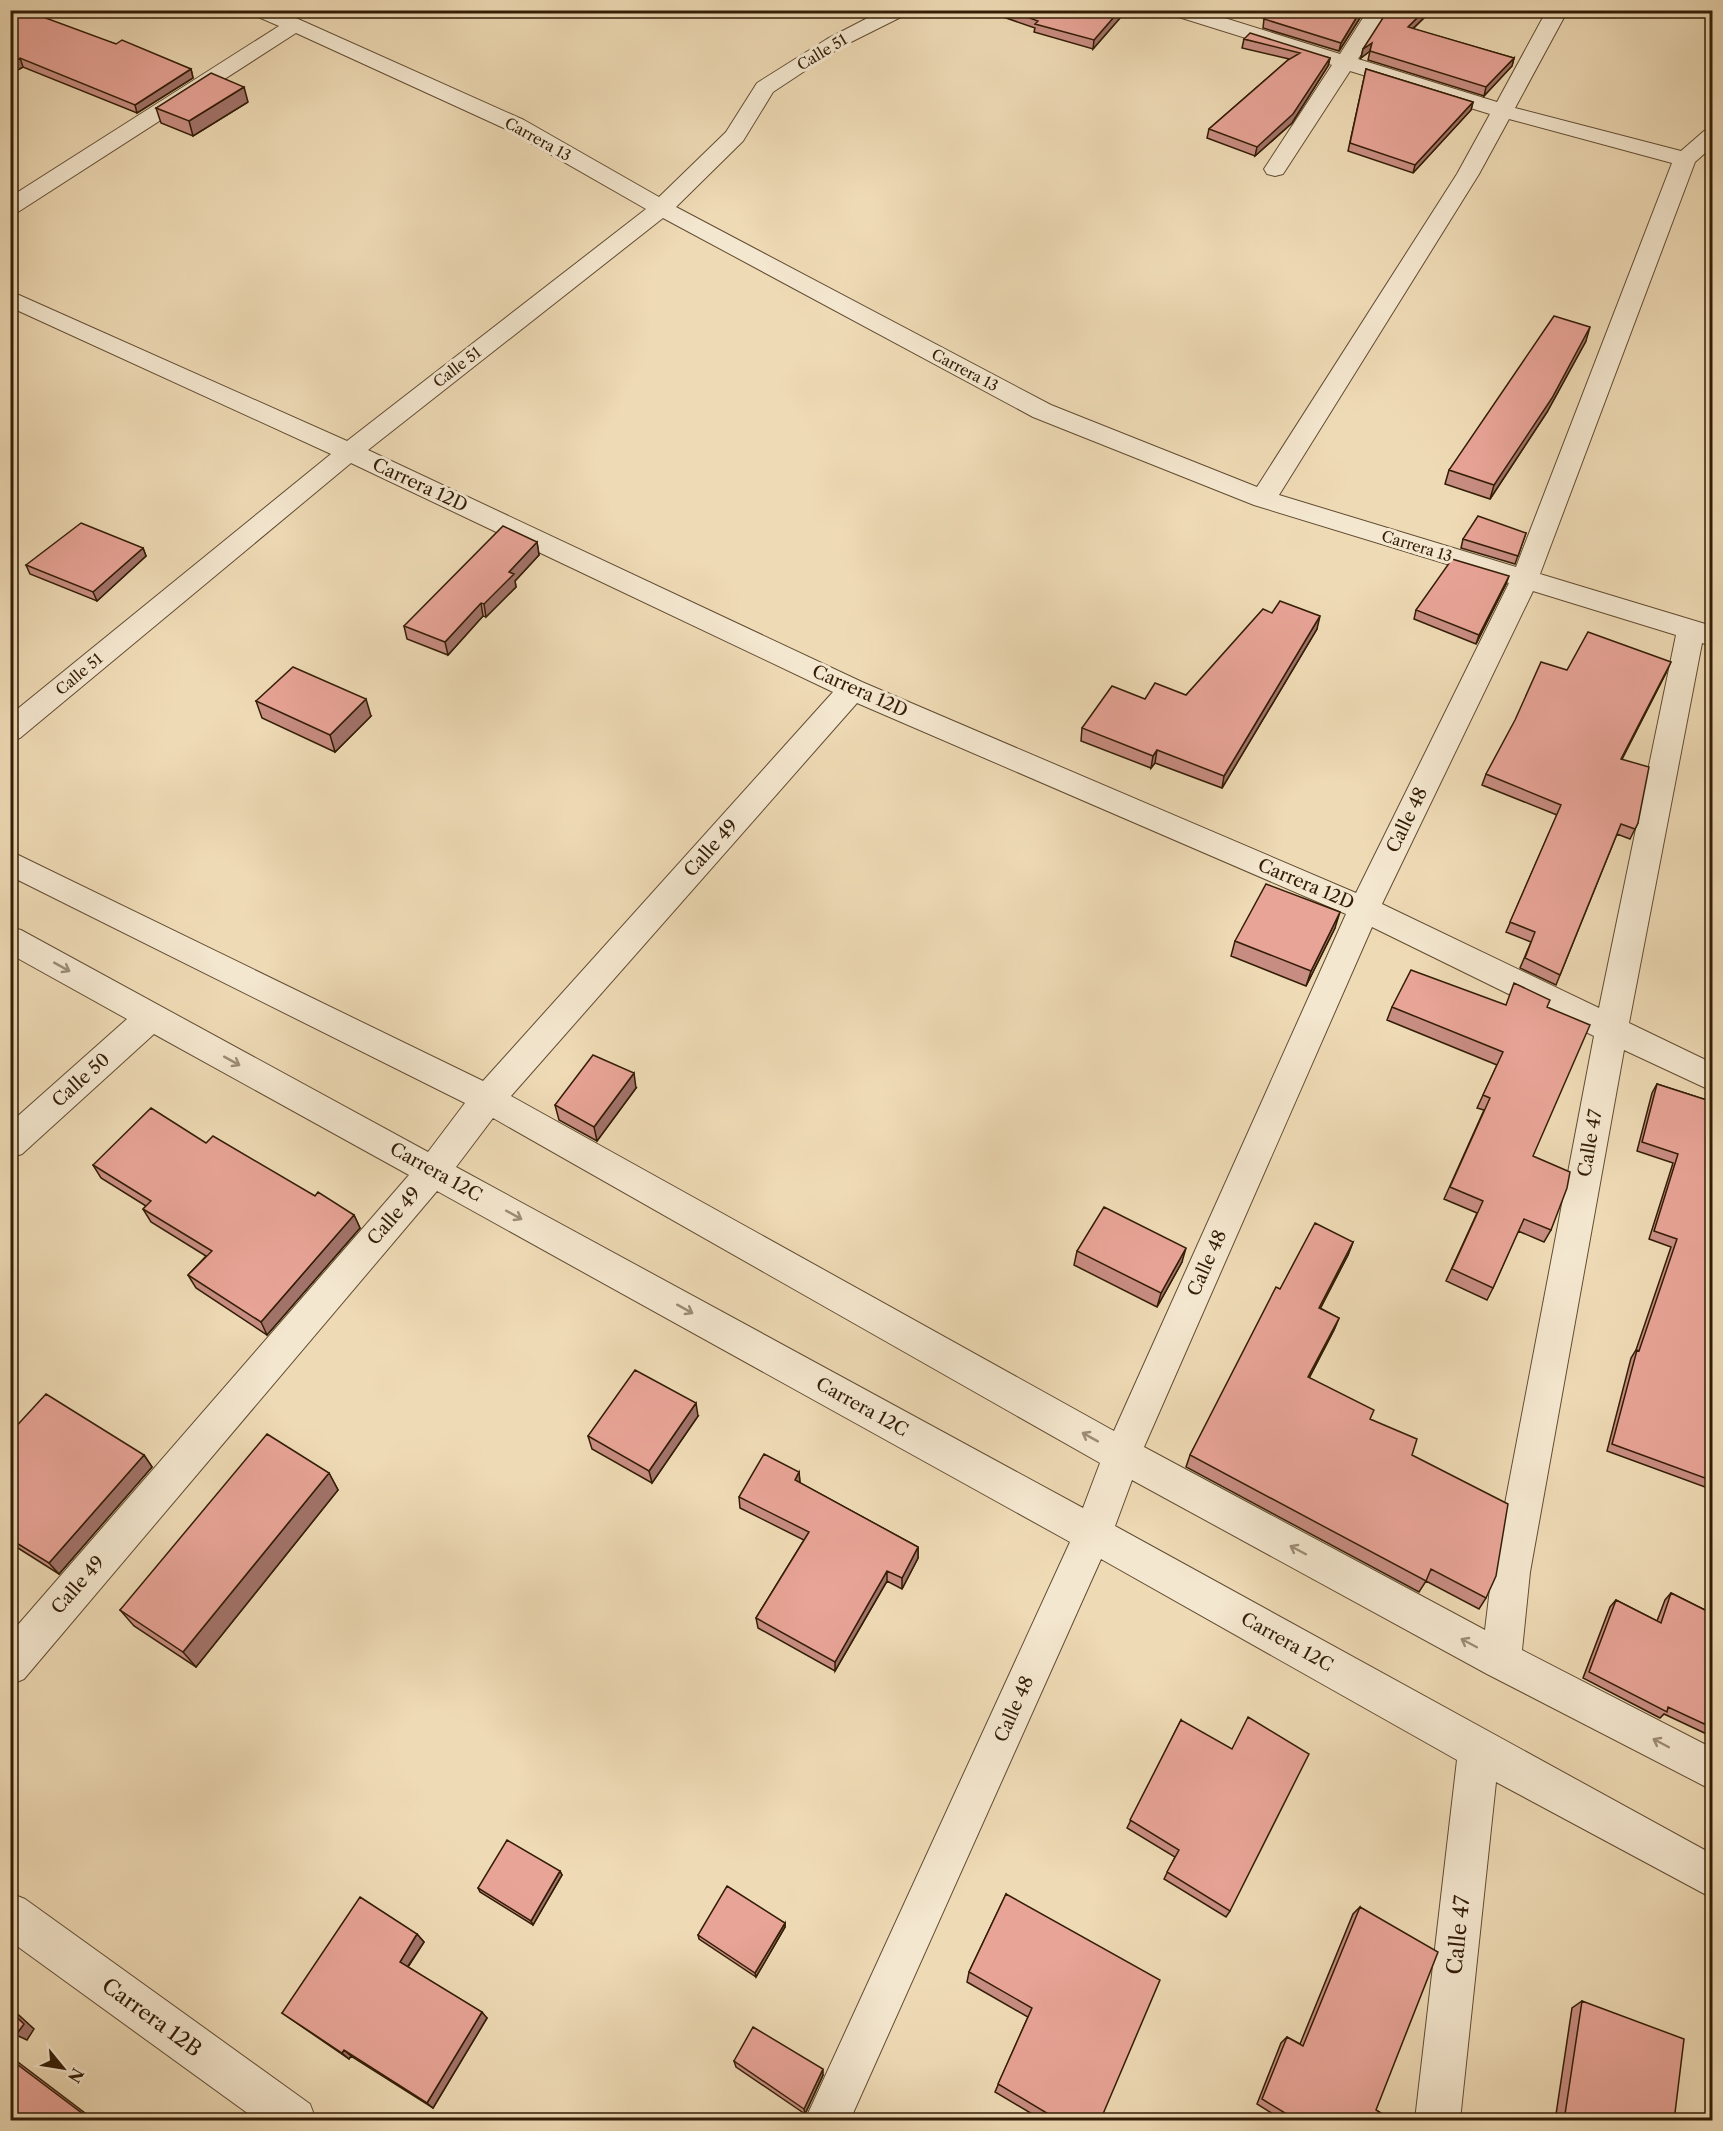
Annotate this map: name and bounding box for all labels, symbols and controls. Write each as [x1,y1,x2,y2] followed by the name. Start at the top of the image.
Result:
[793,29,851,74] street label: Calle 51
[502,113,574,165] street label: Carrera 13
[429,342,485,391] street label: Calle 51
[928,345,1002,395] street label: Carrera 13
[369,453,471,517] street label: Carrera 12D
[1379,526,1455,566] street label: Carrera 13
[52,649,107,699] street label: Calle 51
[809,660,911,722] street label: Carrera 12D
[1382,784,1432,856] street label: Calle 48
[679,815,743,881] street label: Calle 49
[1255,854,1357,914] street label: Carrera 12D
[52,962,70,973] one-way arrow
[48,1048,114,1112] street label: Calle 50
[223,1056,241,1067] one-way arrow
[1573,1107,1607,1179] street label: Calle 47
[386,1138,486,1206] street label: Carrera 12C
[363,1182,425,1250] street label: Calle 49
[505,1209,522,1221] one-way arrow
[1183,1227,1231,1299] street label: Calle 48
[676,1303,693,1315] one-way arrow
[812,1373,912,1441] street label: Carrera 12C
[1081,1431,1099,1442] one-way arrow
[1290,1544,1307,1556] one-way arrow
[47,1551,109,1619] street label: Calle 49
[1237,1608,1337,1676] street label: Carrera 12C
[1461,1637,1479,1648] one-way arrow
[990,1673,1038,1745] street label: Calle 48
[1652,1737,1670,1748] one-way arrow
[1441,1893,1475,1976] street label: Calle 47
[97,1972,207,2062] street label: Carrera 12B
[33,2038,93,2098] north arrow
[64,2064,88,2087] text: N

